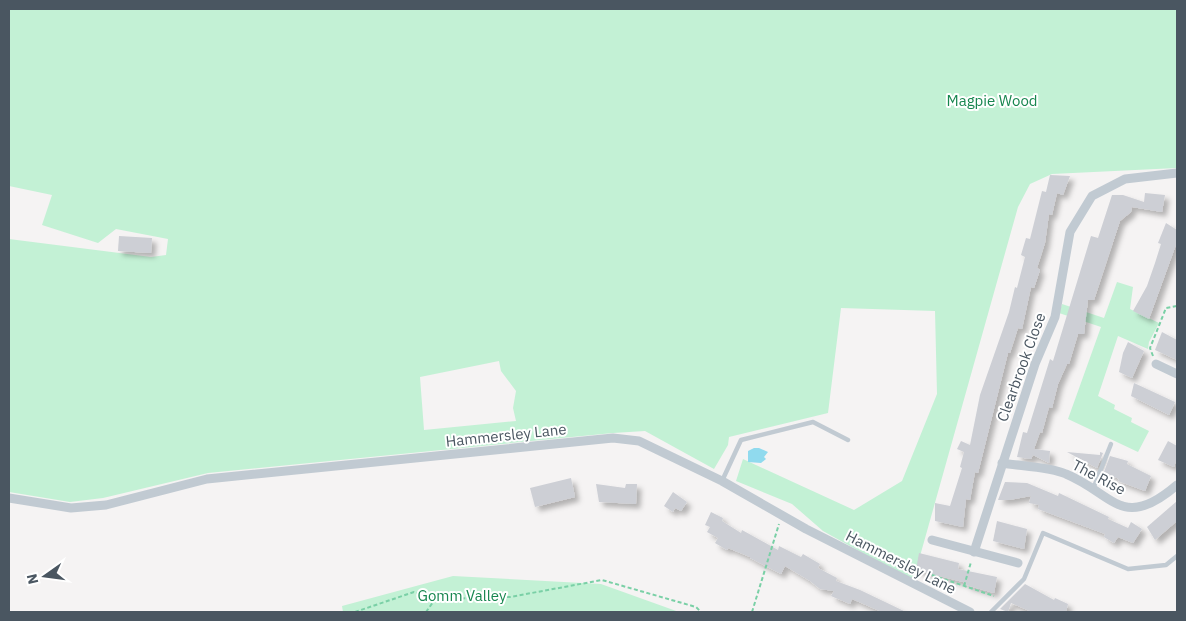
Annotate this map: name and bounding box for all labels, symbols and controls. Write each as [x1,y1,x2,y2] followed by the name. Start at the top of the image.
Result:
[947,91,1037,110] park label: Magpie Wood
[992,310,1050,424] street label: Clearbrook Close
[445,419,567,451] street label: Hammersley Lane
[1069,455,1129,499] street label: The Rise
[843,526,959,598] street label: Hammersley Lane
[20,551,70,601] north arrow
[22,572,42,586] text: N
[418,586,507,605] park label: Gomm Valley

